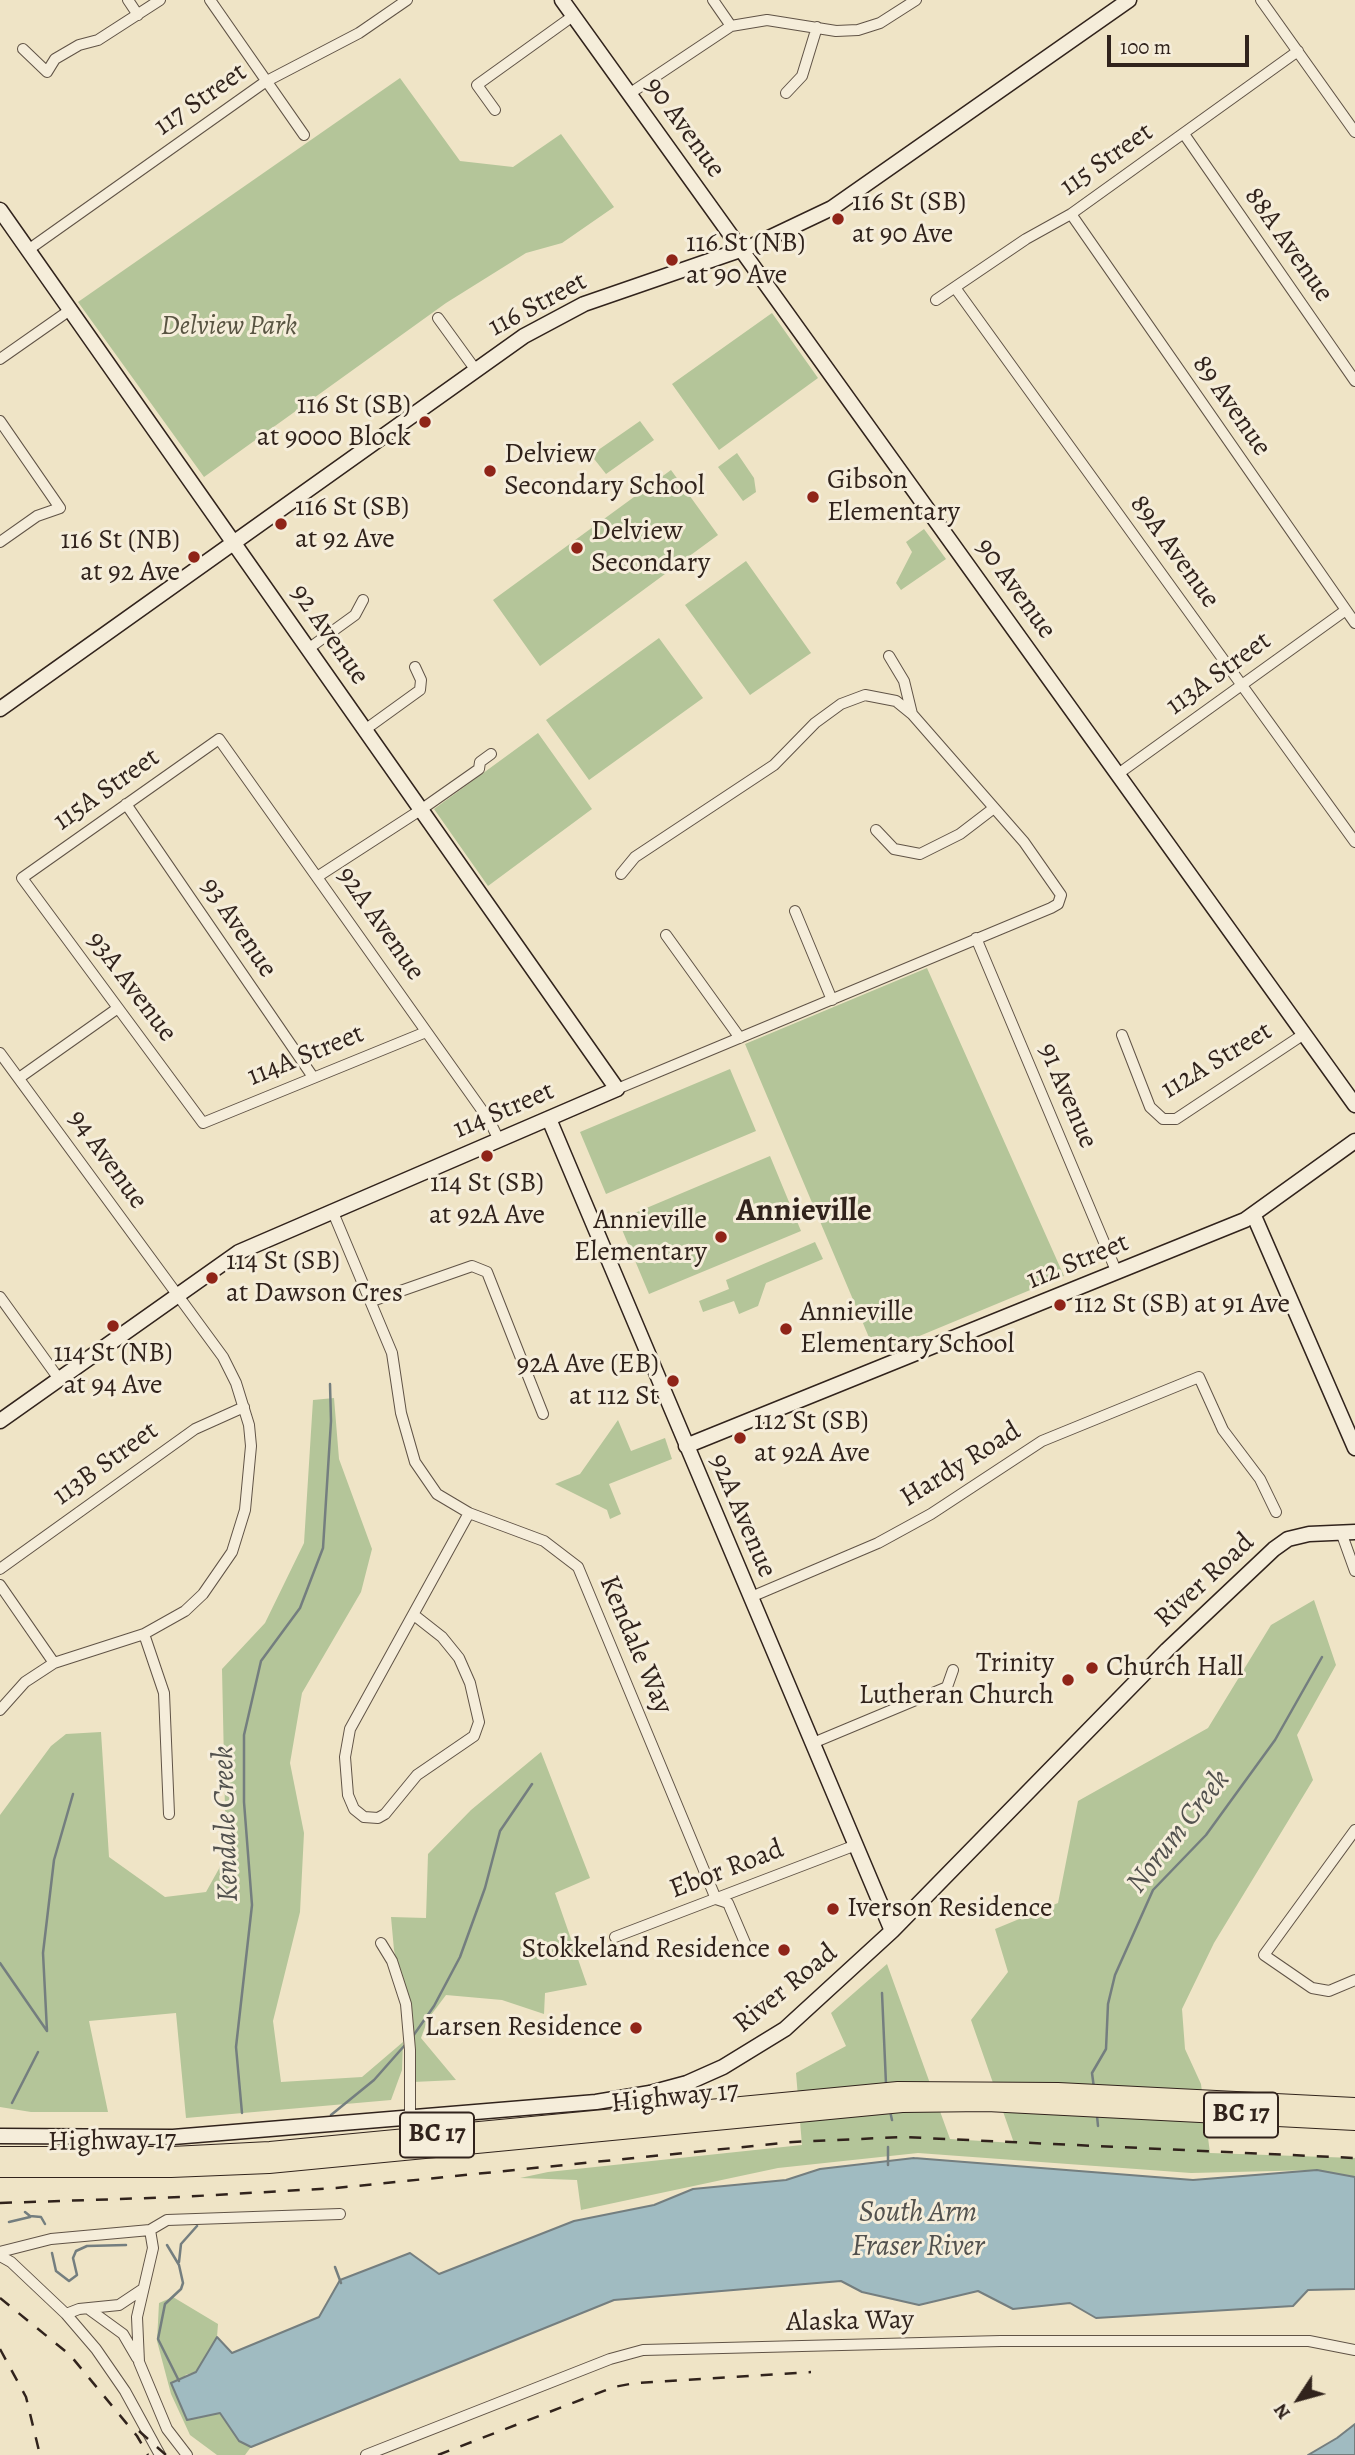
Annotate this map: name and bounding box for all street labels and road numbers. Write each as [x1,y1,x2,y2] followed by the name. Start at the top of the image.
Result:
[148,56,254,144] street label: 117 Street
[636,71,732,185] street label: 90 Avenue
[1054,116,1160,204] street label: 115 Street
[1236,181,1340,309] street label: 88A Avenue
[483,265,593,345] street label: 116 Street
[1184,349,1278,463] street label: 89 Avenue
[1122,489,1226,615] street label: 89A Avenue
[967,532,1063,646] street label: 90 Avenue
[282,578,376,692] street label: 92 Avenue
[1160,625,1278,723] street label: 113A Street
[47,741,167,839] street label: 115A Street
[329,861,431,987] street label: 92A Avenue
[192,872,284,984] street label: 93 Avenue
[79,925,183,1049] street label: 93A Avenue
[1156,1015,1278,1107] street label: 112A Street
[243,1017,369,1095] street label: 114A Street
[1030,1038,1104,1154] street label: 91 Avenue
[449,1075,559,1147] street label: 114 Street
[60,1104,154,1216] street label: 94 Avenue
[1022,1226,1134,1298] street label: 112 Street
[47,1415,165,1513] street label: 113B Street
[895,1415,1027,1515] street label: Hardy Road
[701,1449,783,1583] street label: 92A Avenue
[1148,1526,1262,1636] street label: River Road
[591,1571,679,1719] street label: Kendale Way
[665,1833,789,1907] street label: Ebor Road
[727,1937,845,2041] street label: River Road
[609,2075,741,2121] street label: Highway 17
[1204,2092,1278,2138] road number: BC 17
[400,2112,474,2158] road number: BC 17
[48,2124,176,2160] street label: Highway 17
[786,2304,914,2340] street label: Alaska Way

